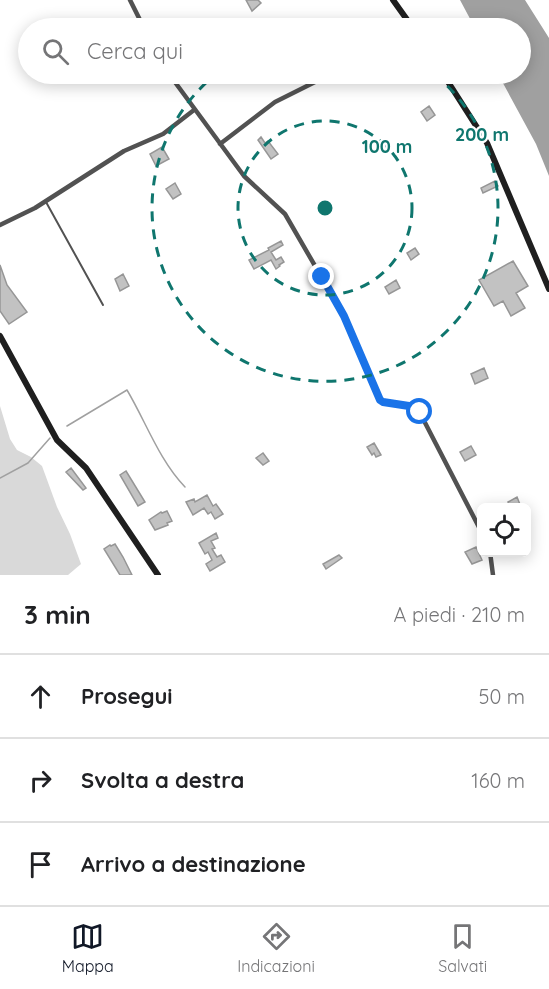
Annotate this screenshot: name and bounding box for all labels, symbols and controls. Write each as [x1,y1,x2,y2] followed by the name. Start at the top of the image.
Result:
[18,18,531,84] search box
[39,35,72,68] icon: search
[87,37,183,65] text: Cerca qui
[455,123,509,146] text: 200 m
[362,135,412,158] text: 100 m
[315,198,335,218] centre of rings
[308,263,334,289] route end
[406,398,432,424] route start
[477,503,531,557] map controls
[477,503,531,557] button: locate
[24,598,91,631] text: 3 min
[394,602,525,627] text: A piedi · 210 m
[24,680,57,713] icon: ahead
[81,682,173,710] text: Prosegui
[479,684,525,709] text: 50 m
[24,764,57,797] icon: right
[81,766,244,794] text: Svolta a destra
[471,768,525,793] text: 160 m
[24,848,57,881] icon: arrive
[81,850,306,878] text: Arrivo a destinazione
[62,920,114,976] tab: Mappa
[237,920,315,976] tab: Indicazioni
[438,920,487,976] tab: Salvati

